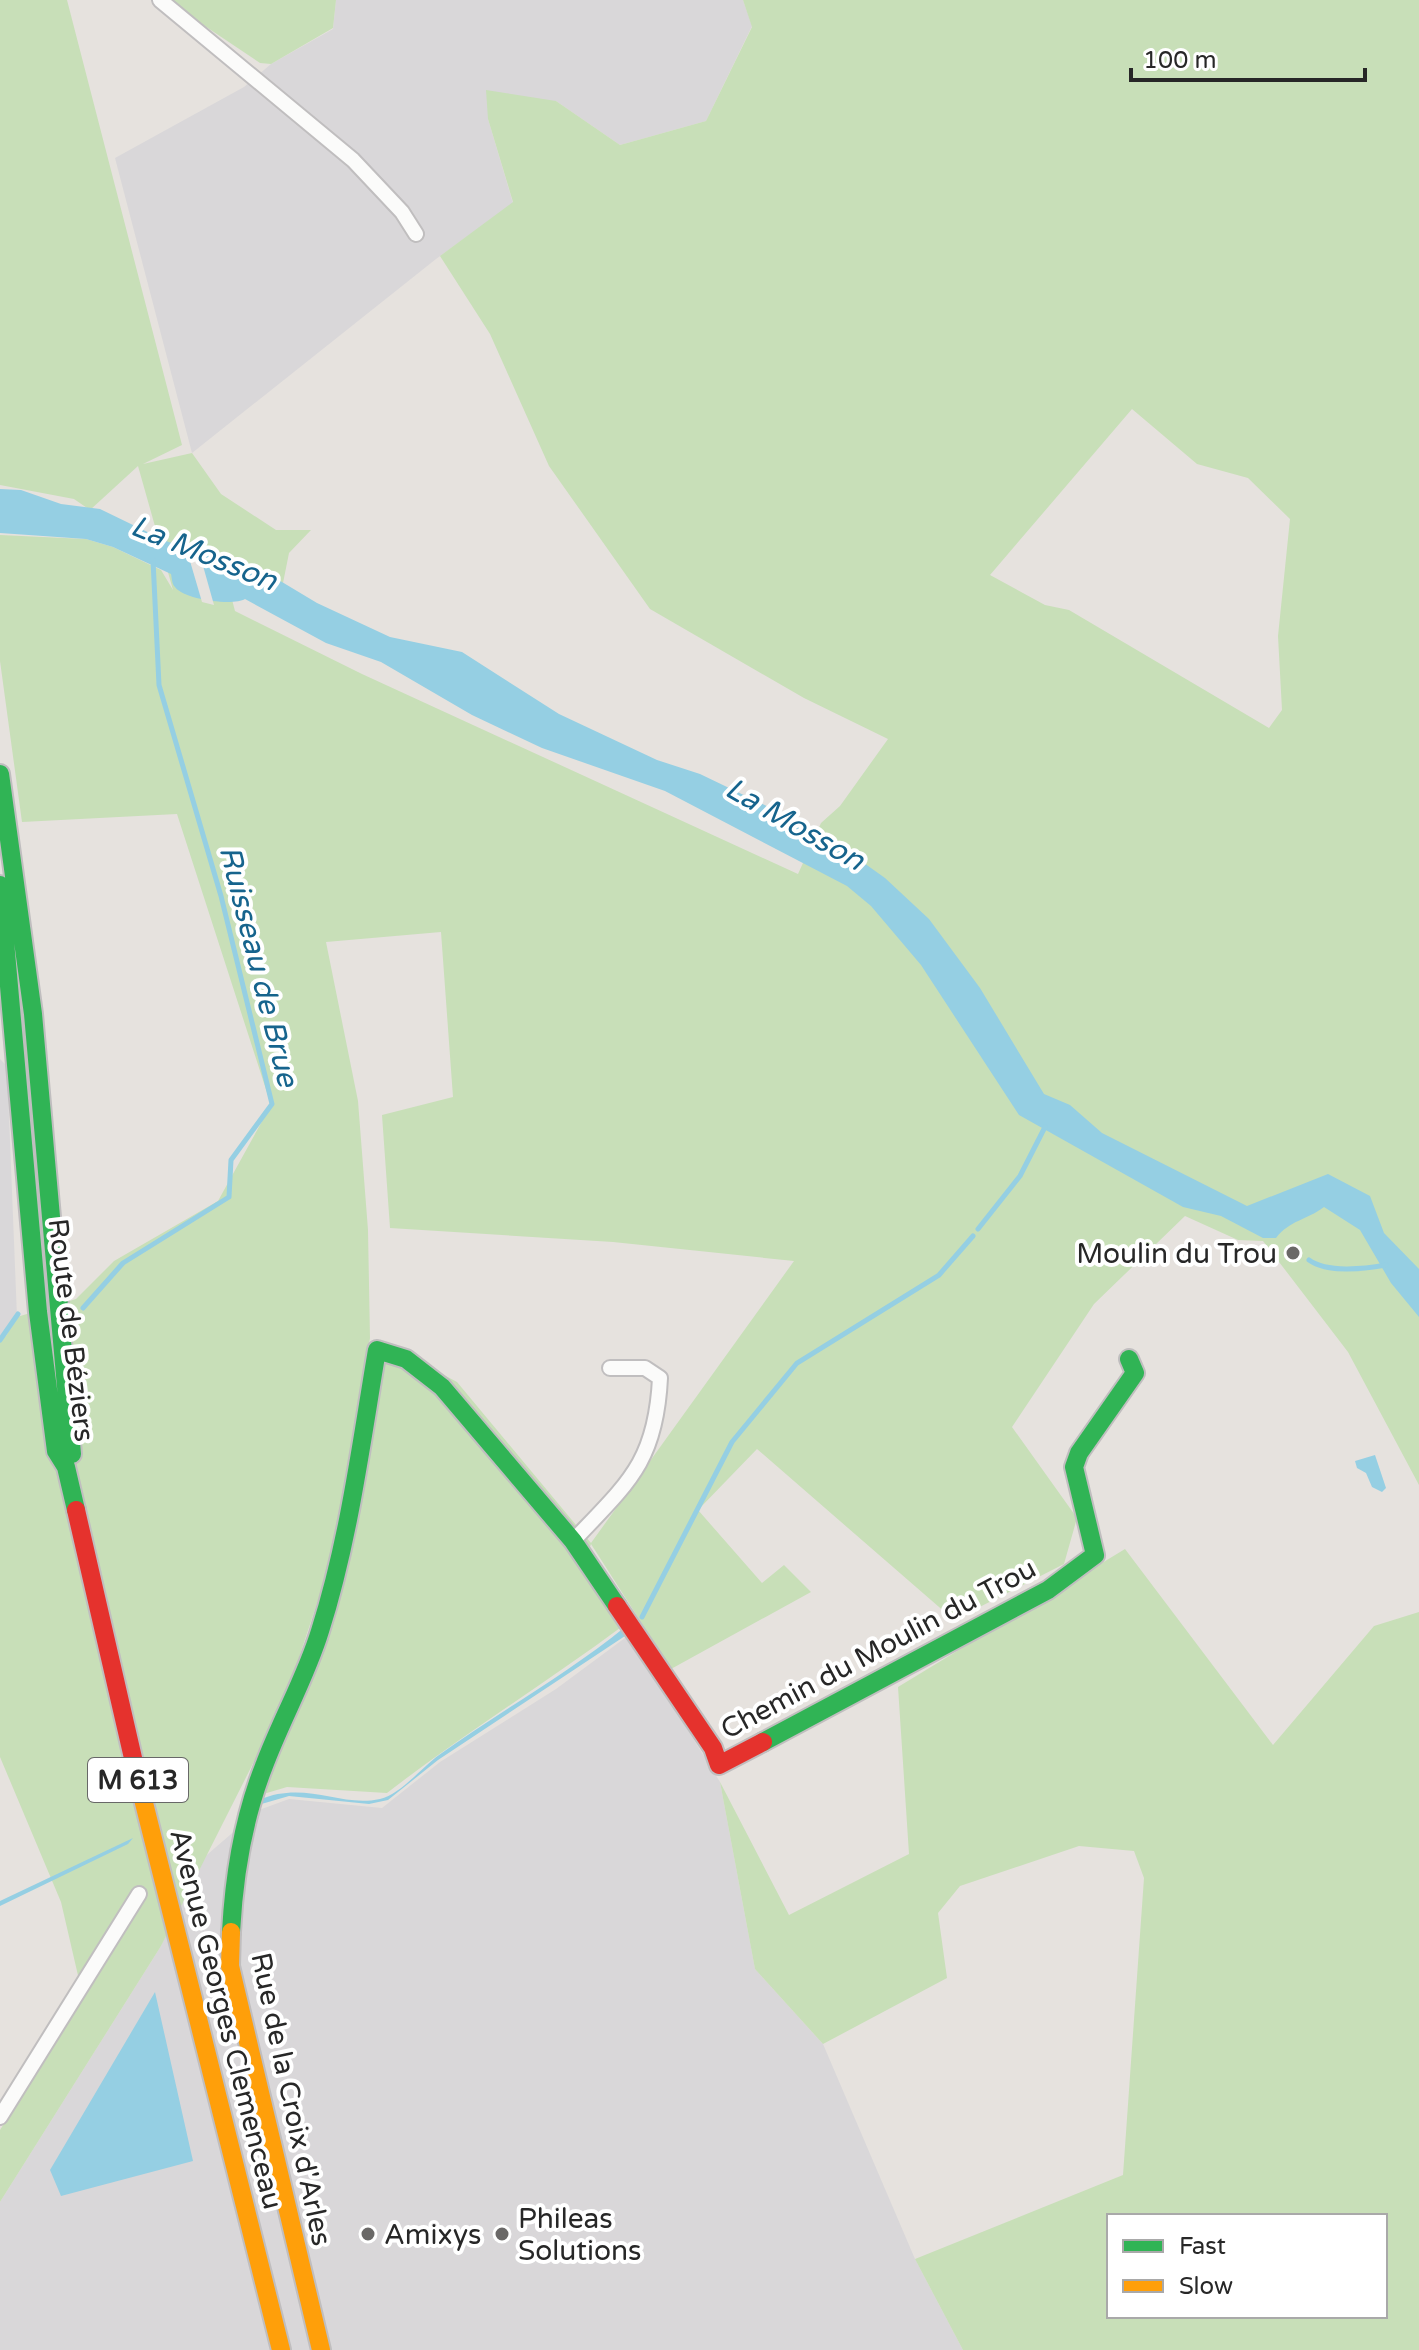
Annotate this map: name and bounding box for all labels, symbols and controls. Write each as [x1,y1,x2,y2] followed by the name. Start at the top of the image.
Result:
[1131,32,1365,82] scale bar
[1143,46,1217,75] text: 100 m
[125,507,283,600] water label: La Mosson
[719,770,871,879] water label: La Mosson
[211,842,307,1092] water label: Ruisseau de Brue
[40,1217,102,1444] street label: Route de Béziers
[1076,1237,1277,1271] place label: Moulin du Trou
[1284,1244,1302,1262] marker: Moulin du Trou
[715,1551,1042,1747] street label: Chemin du Moulin du Trou
[88,1758,188,1802] road number: M 613
[162,1826,290,2213] street label: Avenue Georges Clemenceau
[243,1950,339,2249] street label: Rue de la Croix d'Arles
[518,2202,641,2268] place label: Phileas Solutions
[1107,2214,1387,2318] legend
[384,2218,481,2252] place label: Amixys
[359,2225,377,2243] marker: Amixys
[493,2225,511,2243] marker: Phileas Solutions
[1179,2232,1226,2261] text: Fast
[1179,2272,1233,2301] text: Slow

